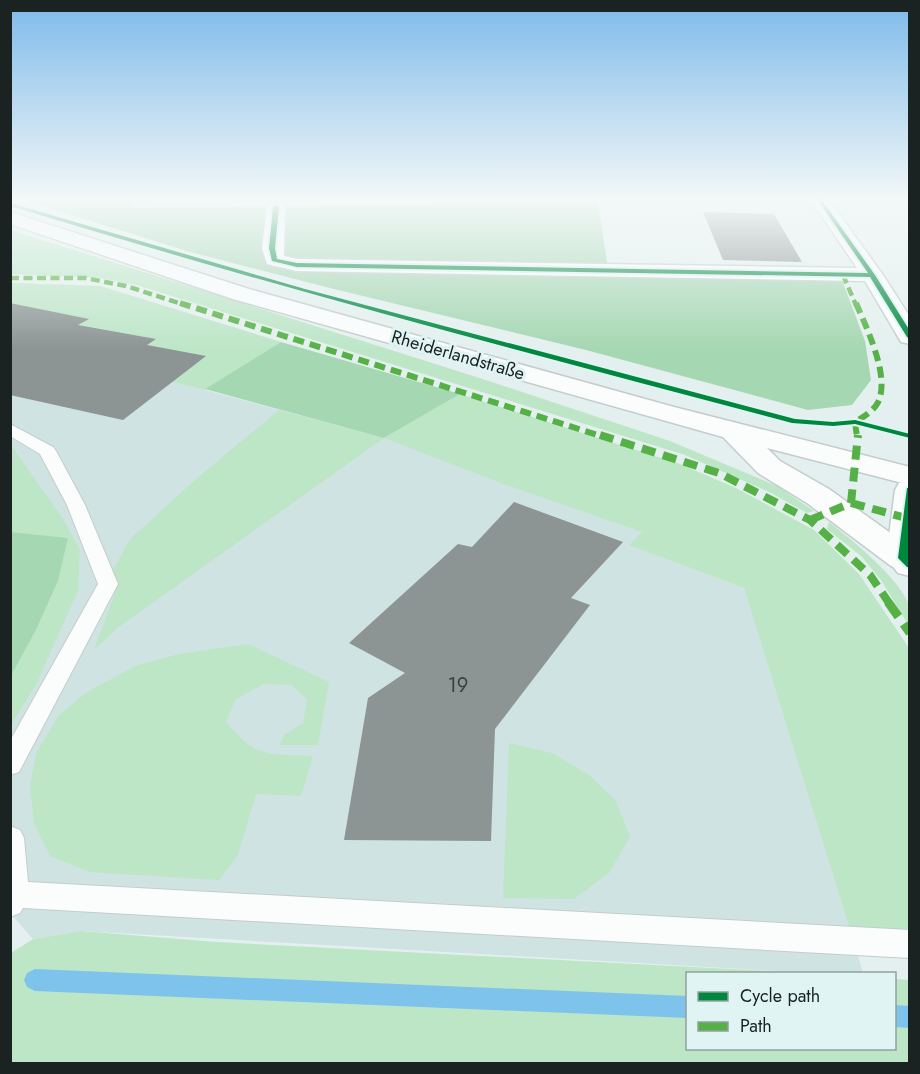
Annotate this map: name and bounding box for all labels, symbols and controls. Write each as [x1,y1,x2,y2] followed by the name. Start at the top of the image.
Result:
[388,324,528,386] street label: Rheiderlandstraße
[448,671,468,700] house number: 19
[686,972,896,1050] legend
[740,983,820,1009] text: Cycle path
[740,1013,772,1039] text: Path

